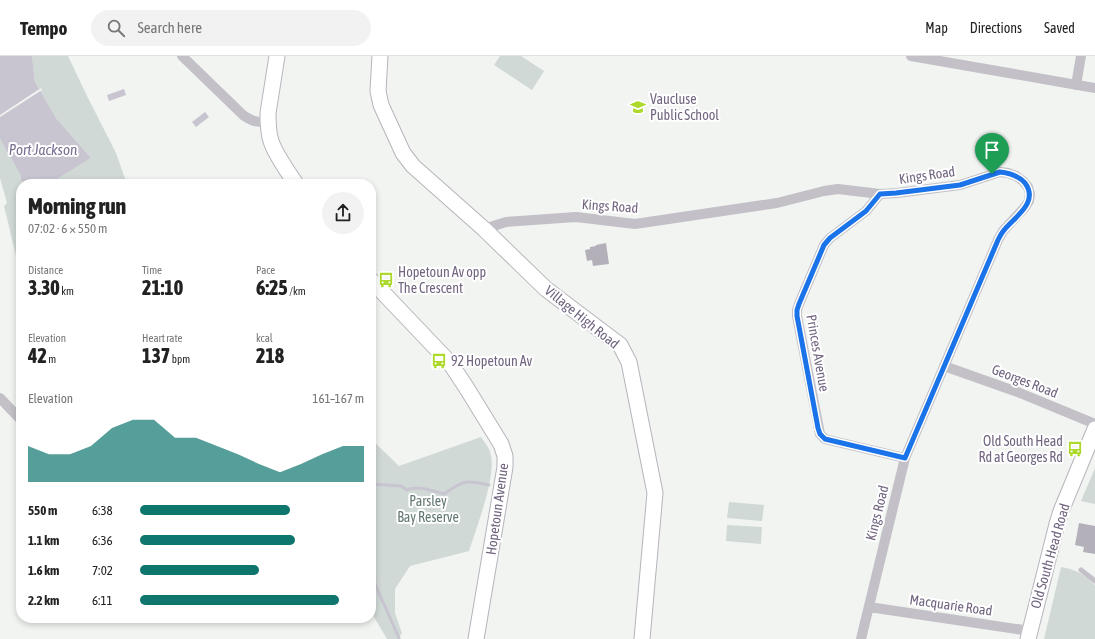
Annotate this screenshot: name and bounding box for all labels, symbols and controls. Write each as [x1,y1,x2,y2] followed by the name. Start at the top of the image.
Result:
[91,10,371,46] search box
[20,17,67,39] text: Tempo
[105,17,127,39] icon: search
[137,19,202,36] text: Search here
[925,20,948,36] text: Map
[970,20,1022,36] text: Directions
[1044,20,1075,36] text: Saved
[650,91,719,123] place label: Vaucluse Public School
[629,98,647,116] school or university icon: Vaucluse Public School
[975,133,1009,174] pin
[981,139,1003,161] icon: arrive
[9,141,77,158] water label: Port Jackson
[898,163,956,187] street label: Kings Road
[322,192,364,234] button: share
[28,193,126,219] text: Morning run
[581,196,639,216] street label: Kings Road
[28,221,107,236] text: 07:02 · 6 × 550 m
[28,264,63,276] text: Distance
[142,264,162,276] text: Time
[256,264,275,276] text: Pace
[398,264,486,296] place label: Hopetoun Av opp The Crescent
[377,271,395,289] bus stop icon: Hopetoun Av opp The Crescent
[28,276,60,299] text: 3.30
[142,276,183,299] text: 21:10
[256,276,288,299] text: 6:25
[542,282,622,352] street label: Village High Road
[60,285,74,297] text: km
[288,285,306,297] text: /km
[803,313,833,393] street label: Princes Avenue
[28,332,66,344] text: Elevation
[142,332,183,344] text: Heart rate
[256,332,273,344] text: kcal
[28,344,47,367] text: 42
[142,344,170,367] text: 137
[256,344,284,367] text: 218
[430,352,448,370] bus stop icon: 92 Hopetoun Av
[47,353,56,365] text: m
[170,353,190,365] text: bpm
[451,353,533,369] place label: 92 Hopetoun Av
[990,361,1060,401] street label: Georges Road
[28,391,73,406] text: Elevation
[312,391,364,406] text: 161–167 m
[978,433,1063,465] place label: Old South Head Rd at Georges Rd
[1066,440,1084,458] bus stop icon: Old South Head Rd at Georges Rd
[483,462,511,556] street label: Hopetoun Avenue
[862,484,892,542] street label: Kings Road
[397,493,459,525] park label: Parsley Bay Reserve
[1027,502,1073,610] street label: Old South Head Road
[28,503,57,518] text: 550 m
[92,503,113,518] text: 6:38
[28,533,59,548] text: 1.1 km
[92,533,113,548] text: 6:36
[28,563,59,578] text: 1.6 km
[92,563,113,578] text: 7:02
[909,591,993,619] street label: Macquarie Road
[28,593,59,608] text: 2.2 km
[92,593,113,608] text: 6:11

